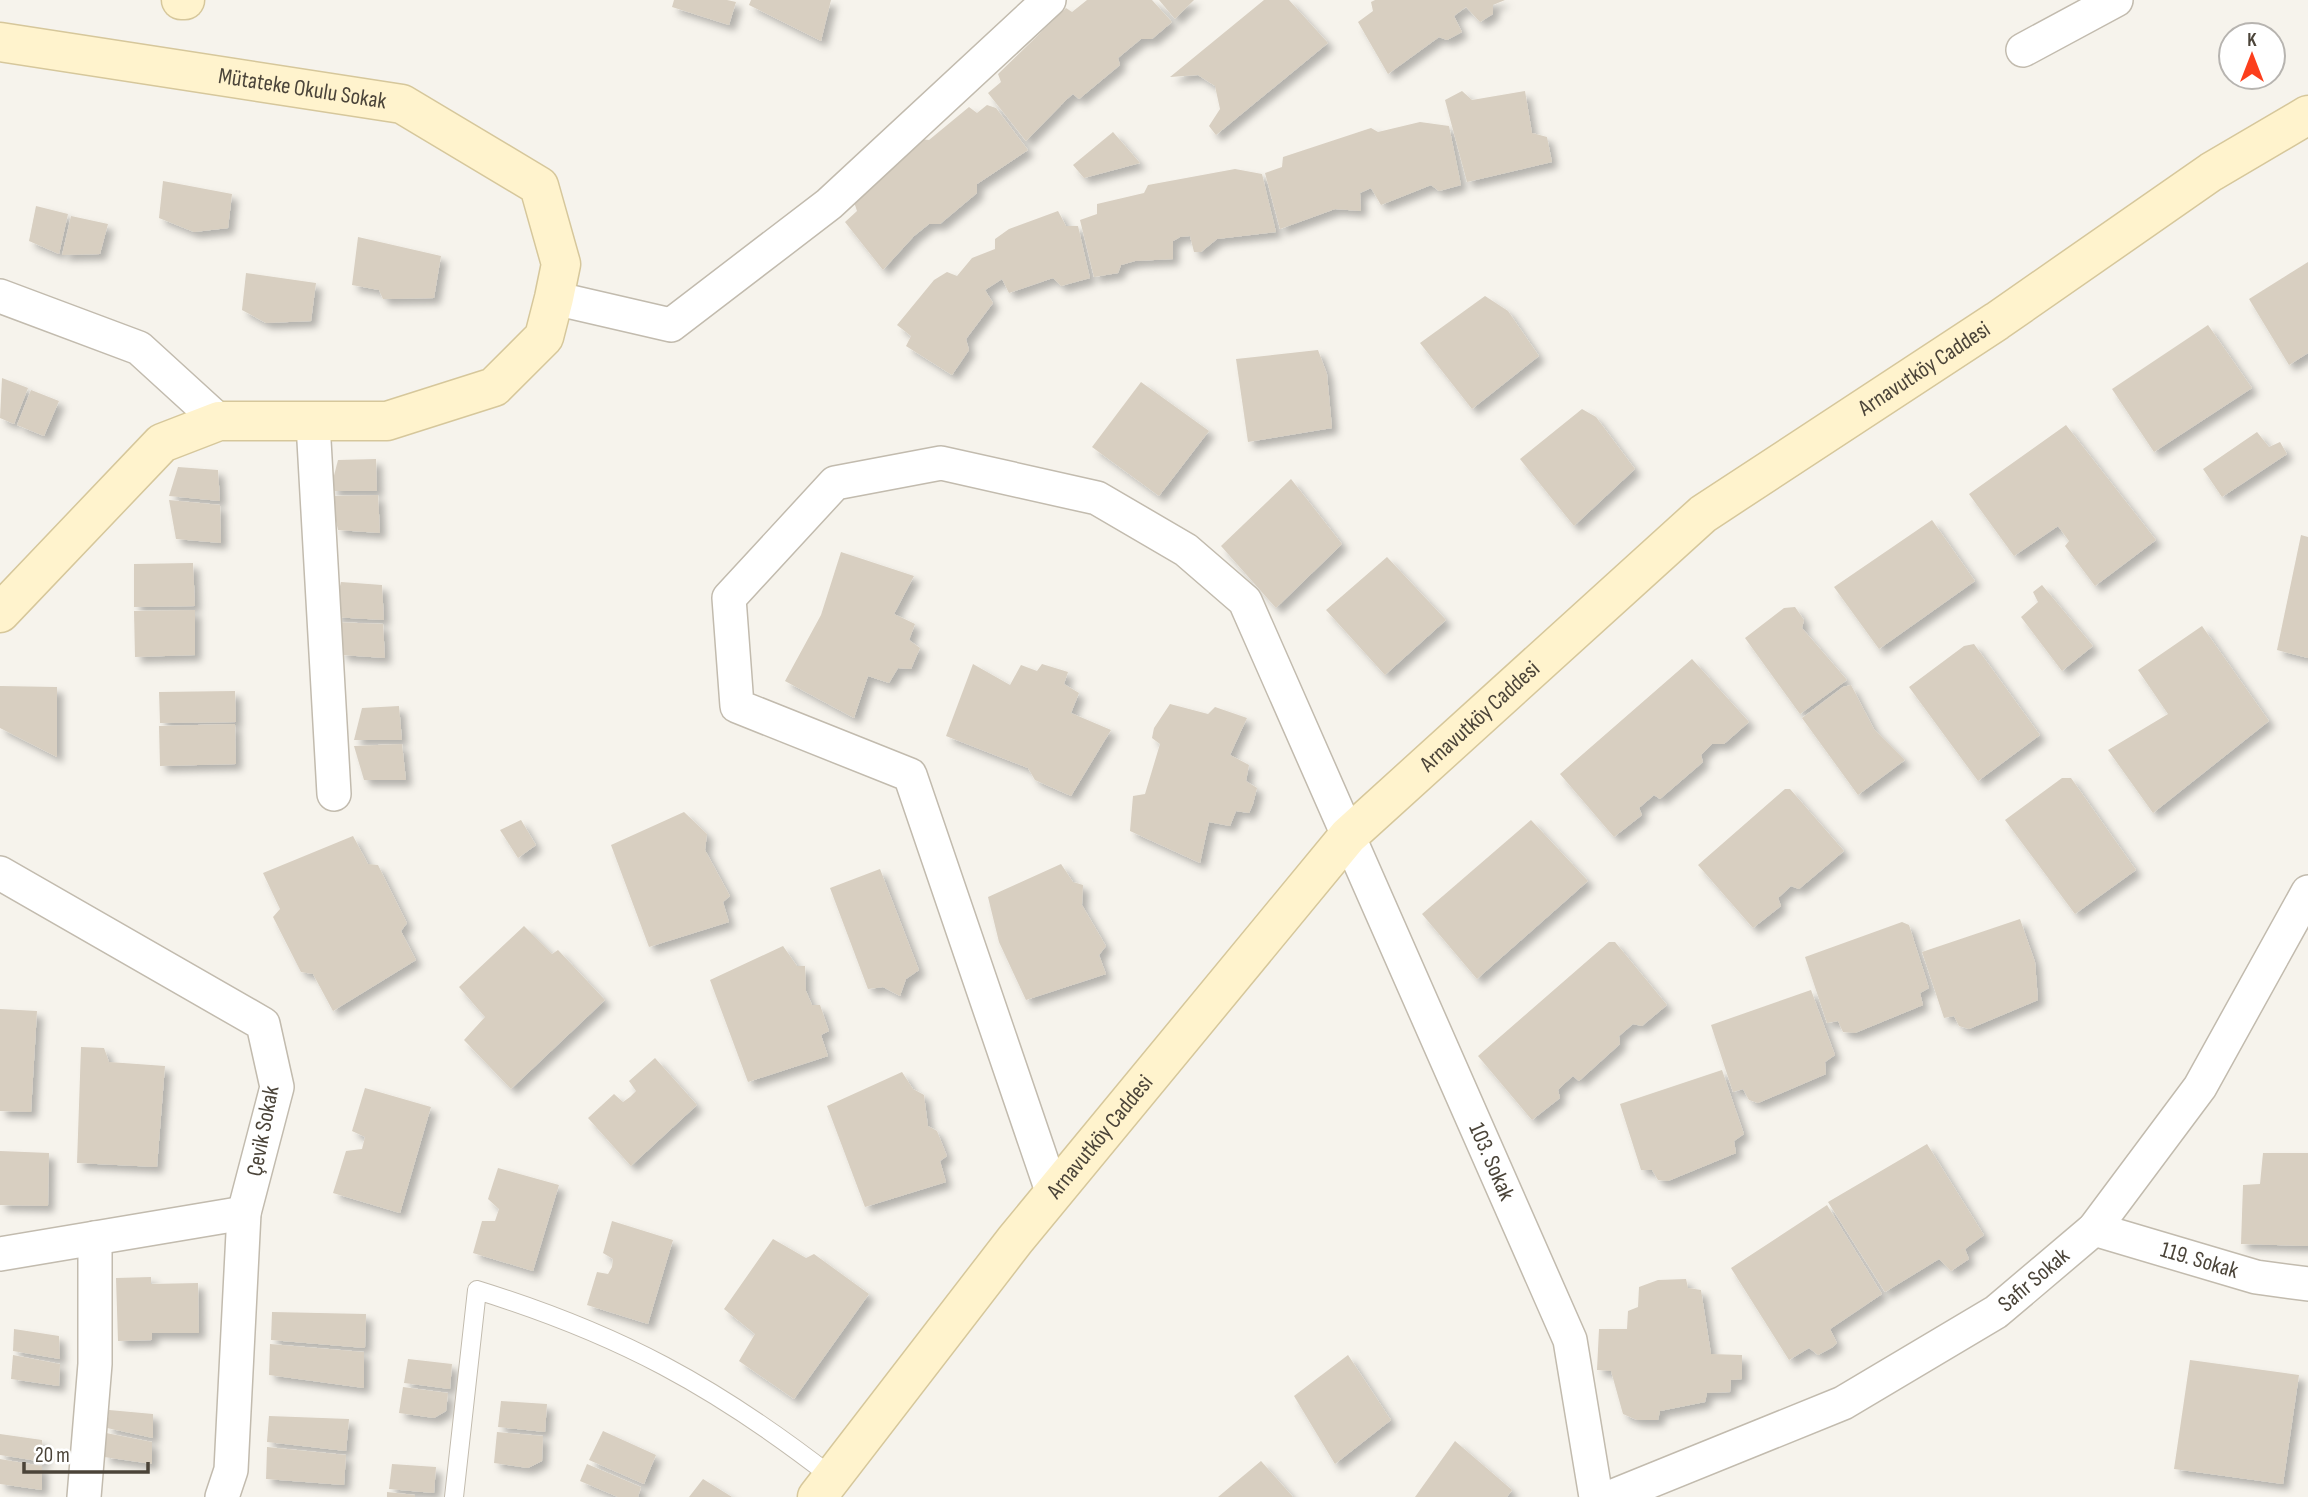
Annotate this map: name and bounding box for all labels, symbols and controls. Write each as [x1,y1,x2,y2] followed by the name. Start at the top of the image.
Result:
[2217,21,2287,91] north arrow
[2247,29,2257,52] text: K
[216,62,389,115] street label: Mütateke Okulu Sokak
[1852,315,1996,423] street label: Arnavutköy Caddesi
[1413,655,1546,778] street label: Arnavutköy Caddesi
[1040,1069,1159,1205] street label: Arnavutköy Caddesi
[241,1083,286,1179] street label: Çevik Sokak
[1462,1119,1521,1205] street label: 103. Sokak
[2157,1236,2242,1285] street label: 119. Sokak
[1992,1242,2076,1318] street label: Safir Sokak
[24,1430,149,1474] scale bar
[35,1443,70,1468] text: 20 m

